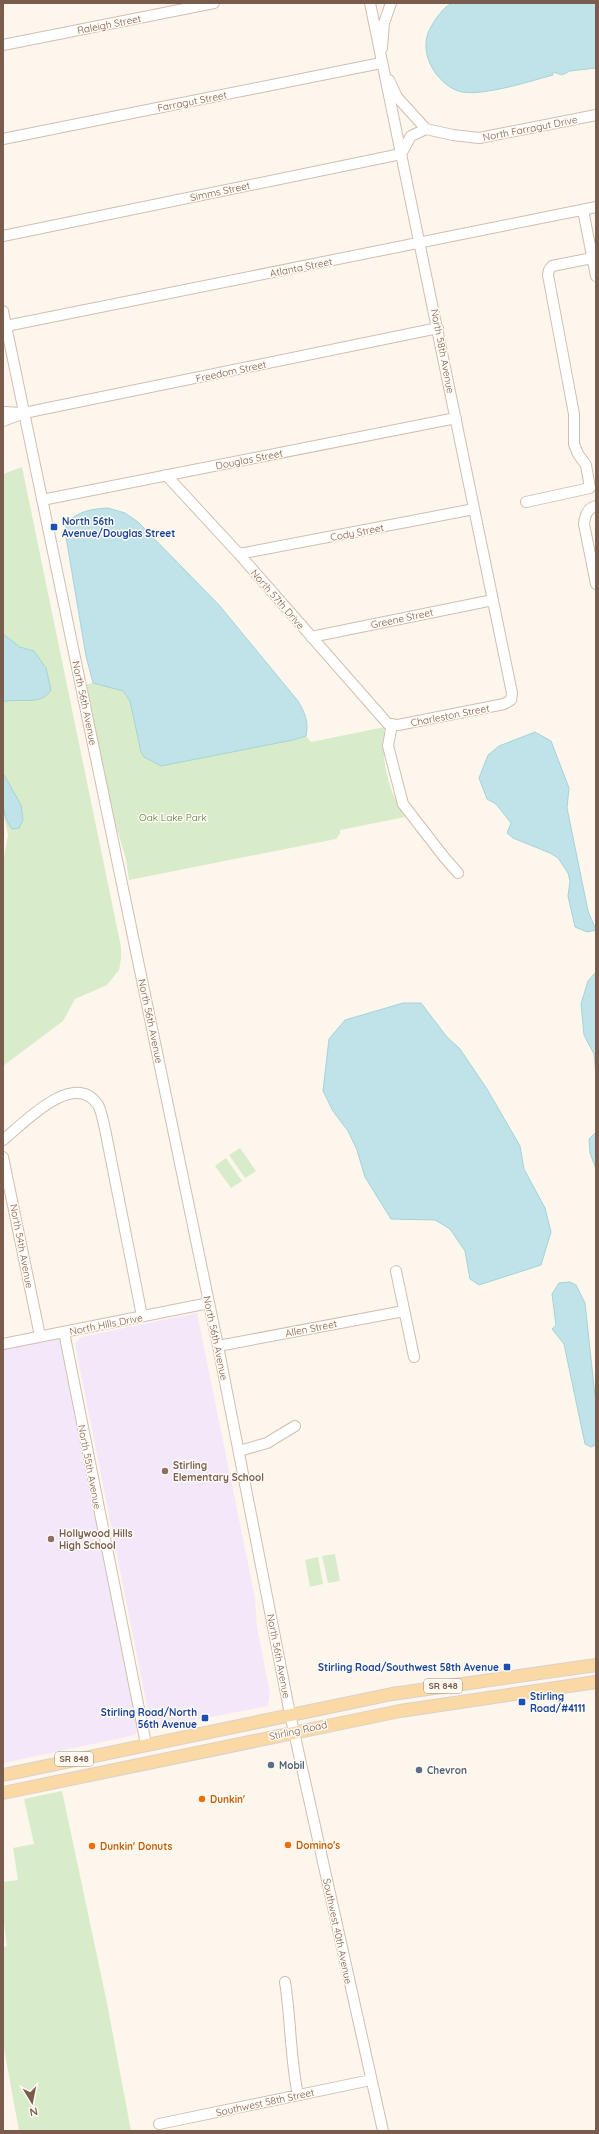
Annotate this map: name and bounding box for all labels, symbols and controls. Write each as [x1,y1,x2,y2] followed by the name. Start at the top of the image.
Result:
[76,12,143,37] street label: Raleigh Street
[156,88,229,115] street label: Farragut Street
[482,113,579,144] street label: North Farragut Drive
[189,179,252,204] street label: Simms Street
[269,255,334,280] street label: Atlanta Street
[428,308,457,395] street label: North 58th Avenue
[195,358,268,385] street label: Freedom Street
[214,446,284,472] street label: Douglas Street
[62,515,175,540] place label: North 56th Avenue/Douglas Street
[329,521,386,544] street label: Cody Street
[49,522,59,532] marker: North 56th Avenue/Douglas Street
[248,567,307,632] street label: North 57th Drive
[370,605,435,631] street label: Greene Street
[69,660,100,747] street label: North 56th Avenue
[410,701,491,729] street label: Charleston Street
[139,811,207,824] park label: Oak Lake Park
[135,978,166,1065] street label: North 56th Avenue
[7,1203,36,1290] street label: North 54th Avenue
[200,1295,231,1382] street label: North 56th Avenue
[68,1311,144,1338] street label: North Hills Drive
[284,1317,339,1340] street label: Allen Street
[75,1424,104,1511] street label: North 55th Avenue
[173,1459,264,1484] place label: Stirling Elementary School
[160,1466,170,1476] marker: Stirling Elementary School
[59,1527,133,1552] place label: Hollywood Hills High School
[46,1534,56,1544] marker: Hollywood Hills High School
[264,1613,293,1700] street label: North 56th Avenue
[318,1661,499,1674] place label: Stirling Road/Southwest 58th Avenue
[502,1662,512,1672] marker: Stirling Road/Southwest 58th Avenue
[424,1679,462,1693] road number: SR 848
[530,1690,586,1715] place label: Stirling Road/#4111
[517,1697,527,1707] marker: Stirling Road/#4111
[101,1706,197,1731] place label: Stirling Road/North 56th Avenue
[200,1713,210,1723] marker: Stirling Road/North 56th Avenue
[268,1718,328,1743] street label: Stirling Road
[55,1752,93,1766] road number: SR 848
[279,1759,305,1772] place label: Mobil
[266,1760,276,1770] marker: Mobil
[427,1764,467,1777] place label: Chevron
[414,1765,424,1775] marker: Chevron
[210,1793,245,1806] place label: Dunkin'
[197,1794,207,1804] marker: Dunkin'
[296,1839,340,1852] place label: Domino's
[100,1840,172,1853] place label: Dunkin' Donuts
[283,1840,293,1850] marker: Domino's
[87,1841,97,1851] marker: Dunkin' Donuts
[320,1877,355,1985] street label: Southwest 40th Avenue
[12,2082,52,2122] north arrow
[215,2086,316,2119] street label: Southwest 58th Street
[29,2104,39,2119] text: N

